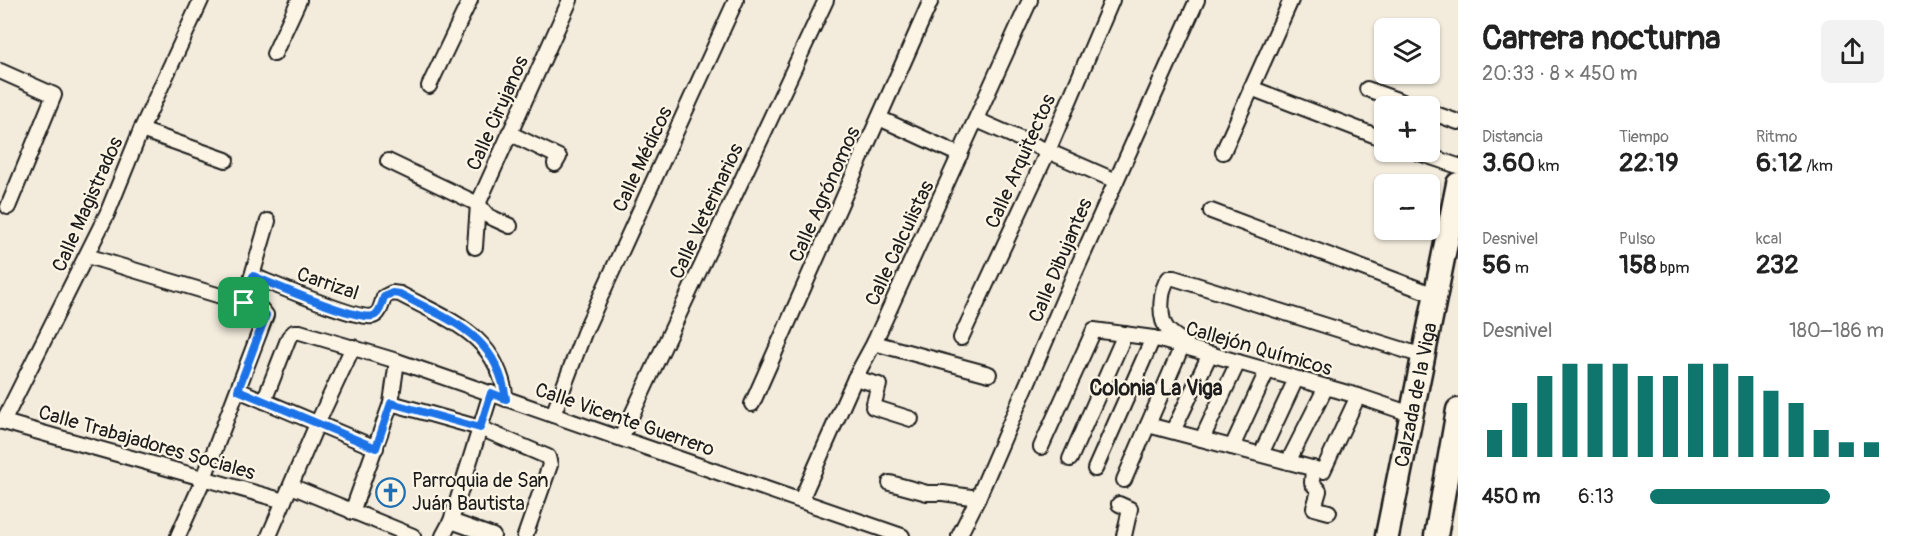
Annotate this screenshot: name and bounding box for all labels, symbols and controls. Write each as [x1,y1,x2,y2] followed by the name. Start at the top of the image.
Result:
[1374,18,1440,240] map controls
[1374,18,1440,84] button: layers
[1482,18,1721,59] text: Carrera nocturna
[1821,20,1884,83] button: share
[461,52,534,175] street label: Calle Cirujanos
[1482,61,1638,86] text: 20:33 · 8 × 450 m
[980,90,1061,232] street label: Calle Arquitectos
[1374,96,1440,162] button: +
[607,102,678,216] street label: Calle Médicos
[783,122,866,266] street label: Calle Agrónomos
[1482,127,1543,147] text: Distancia
[1619,127,1669,147] text: Tiempo
[1756,127,1797,147] text: Ritmo
[47,133,128,276] street label: Calle Magistrados
[664,139,749,283] street label: Calle Veterinarios
[1482,147,1535,179] text: 3.60
[1619,147,1679,179] text: 22:19
[1756,147,1803,179] text: 6:12
[1535,156,1559,176] text: km
[1803,156,1833,176] text: /km
[1374,174,1440,240] button: −
[859,176,939,310] street label: Calle Calculistas
[1023,194,1098,326] street label: Calle Dibujantes
[1482,229,1538,249] text: Desnivel
[1619,229,1655,249] text: Pulso
[1756,229,1782,249] text: kcal
[1482,249,1511,281] text: 56
[1619,249,1656,281] text: 158
[1756,249,1799,281] text: 232
[1511,258,1529,278] text: m
[1656,258,1689,278] text: bpm
[294,261,362,306] street label: Carrizal
[218,277,269,328] pin
[227,286,260,319] icon: arrive
[1183,316,1335,381] street label: Callejón Químicos
[1482,318,1552,343] text: Desnivel
[1789,318,1884,343] text: 180–186 m
[1389,320,1443,470] street label: Calzada de la Viga
[1089,375,1223,402] district label: Colonia La Viga
[532,377,718,462] street label: Calle Vicente Guerrero
[36,400,258,485] street label: Calle Trabajadores Sociales
[412,468,549,516] place label: Parroquia de San Juán Bautista
[375,476,407,508] church icon: Parroquia de San Juán Bautista
[1482,484,1540,509] text: 450 m
[1578,484,1614,509] text: 6:13

